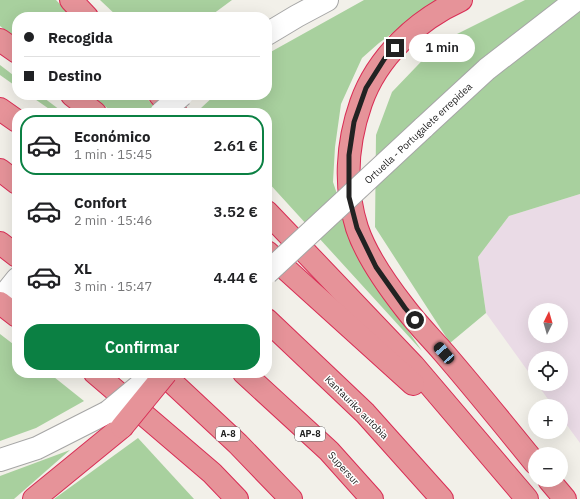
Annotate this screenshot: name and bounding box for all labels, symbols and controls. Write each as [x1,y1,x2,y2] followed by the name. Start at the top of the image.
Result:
[48,28,113,47] text: Recogida
[409,34,475,62] callout: 1 min
[386,39,404,57] route end
[425,39,459,56] text: 1 min
[48,66,102,85] text: Destino
[362,80,475,187] street label: Ortuella - Portugalete errepidea
[26,127,62,163] icon: car
[74,127,150,146] text: Económico
[214,136,258,155] text: 2.61 €
[74,146,152,163] text: 1 min · 15:45
[26,193,62,229] icon: car
[74,193,127,212] text: Confort
[214,202,258,221] text: 3.52 €
[74,212,152,229] text: 2 min · 15:46
[26,259,62,295] icon: car
[74,259,92,278] text: XL
[214,268,258,287] text: 4.44 €
[74,278,152,295] text: 3 min · 15:47
[528,303,568,343] north arrow
[528,303,568,487] map controls
[406,311,424,329] route start
[24,324,260,370] button: Confirmar
[432,340,456,366] car
[528,351,568,391] button: locate
[322,373,392,442] street label: Kantauriko autobia
[528,399,568,439] button: +
[216,427,240,441] road number: A-8
[295,427,325,441] road number: AP-8
[528,447,568,487] button: −
[325,449,362,488] street label: Supersur

